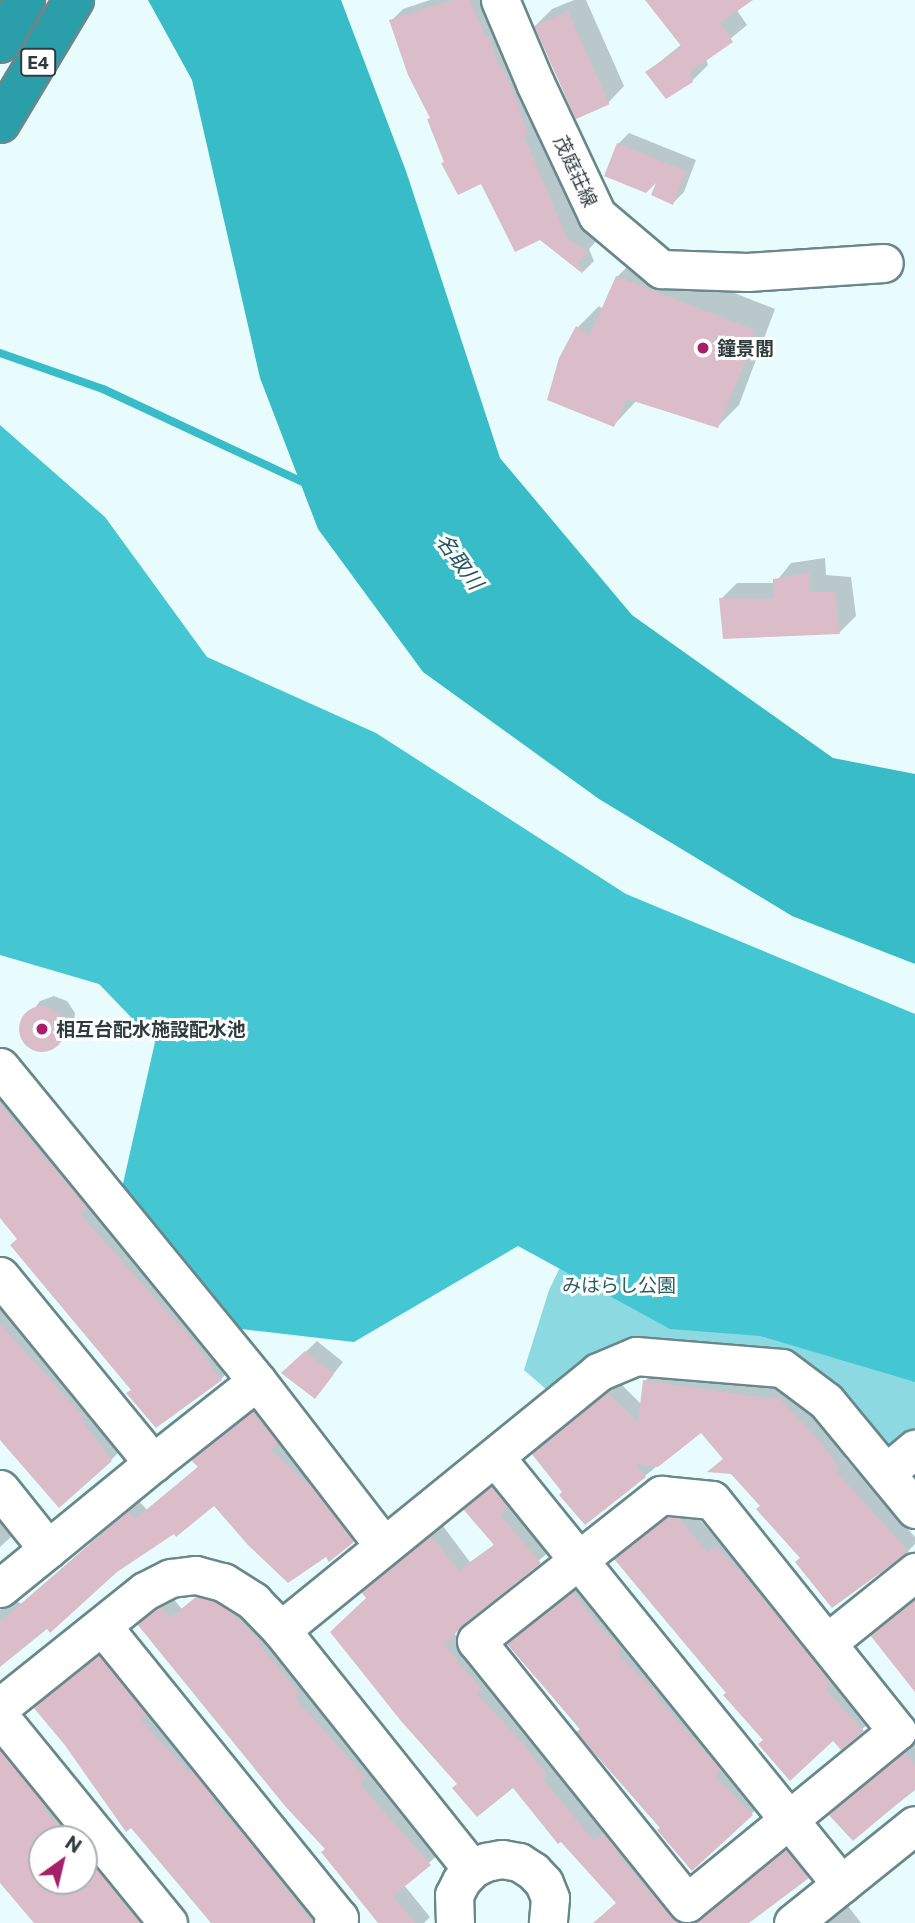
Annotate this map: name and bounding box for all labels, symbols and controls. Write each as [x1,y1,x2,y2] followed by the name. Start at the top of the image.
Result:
[19,48,57,76] road number: E4
[550,132,602,210] street label: 茂庭荘線
[717,337,774,359] place label: 鐘景閣
[695,340,711,356] marker: 鐘景閣
[431,528,489,594] water label: 名取川
[56,1018,246,1040] place label: 相互台配水施設配水池
[34,1021,50,1037] marker: 相互台配水施設配水池
[562,1274,676,1296] park label: みはらし公園
[28,1825,98,1895] north arrow
[62,1830,86,1857] text: N

